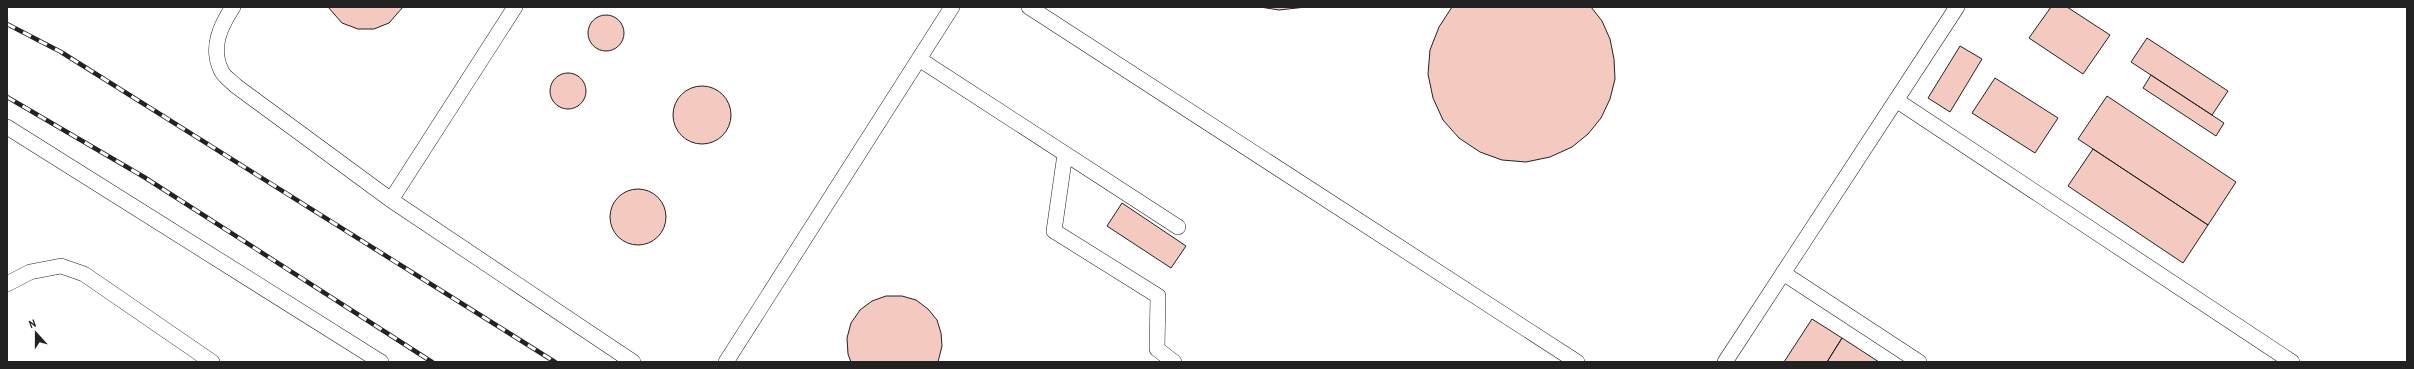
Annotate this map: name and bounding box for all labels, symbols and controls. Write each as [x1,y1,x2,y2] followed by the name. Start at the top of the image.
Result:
[16,313,56,353] north arrow
[27,316,38,331] text: N

